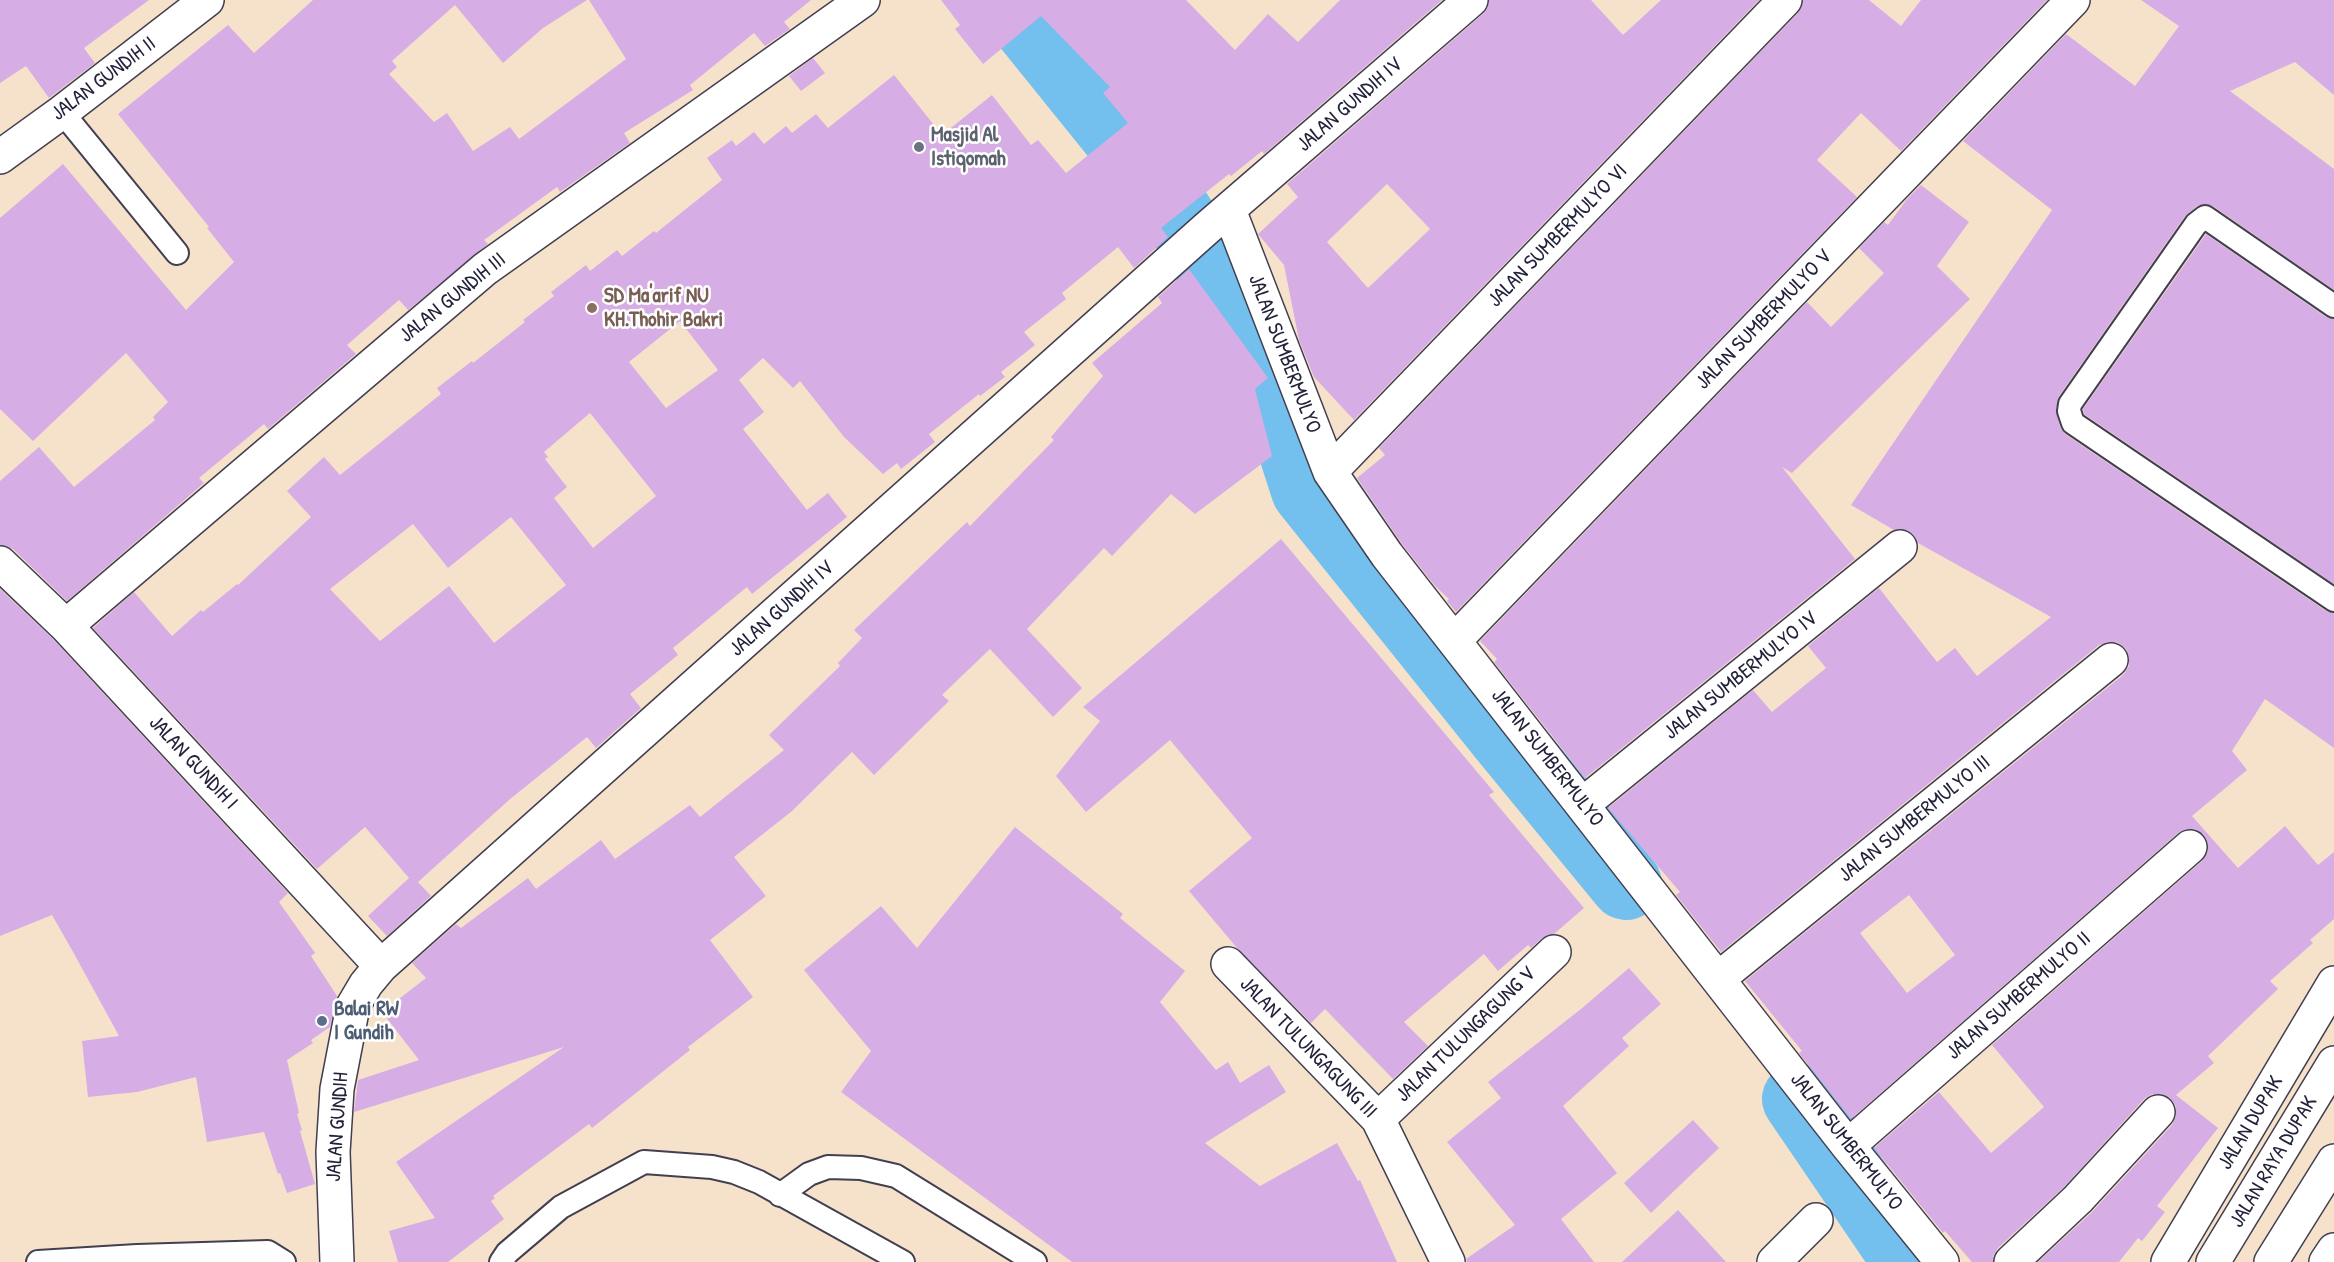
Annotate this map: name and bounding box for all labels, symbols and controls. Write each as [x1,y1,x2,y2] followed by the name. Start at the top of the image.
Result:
[47,32,161,126] street label: JALAN GUNDIH II
[1292,52,1408,158] street label: JALAN GUNDIH IV
[931,122,1005,172] place label: Masjid Al Istiqomah
[912,140,926,154] marker: Masjid Al Istiqomah
[1483,159,1633,313] street label: JALAN SUMBERMULYO VI
[1691,245,1837,395] street label: JALAN SUMBERMULYO V
[395,248,511,348] street label: JALAN GUNDIH III
[1242,271,1326,437] street label: JALAN SUMBERMULYO
[604,283,723,333] place label: SD Ma'arif NU KH.Thohir Bakri
[585,301,599,315] marker: SD Ma'arif NU KH.Thohir Bakri
[725,556,839,662] street label: JALAN GUNDIH IV
[1659,607,1823,745] street label: JALAN SUMBERMULYO IV
[1485,684,1609,832] street label: JALAN SUMBERMULYO
[143,711,243,815] street label: JALAN GUNDIH I
[1834,750,1996,888] street label: JALAN SUMBERMULYO III
[1942,927,2096,1065] street label: JALAN SUMBERMULYO II
[1391,962,1541,1108] street label: JALAN TULUNGAGUNG V
[1234,972,1382,1124] street label: JALAN TULUNGAGUNG III
[334,996,399,1046] place label: Balai RW I Gundih
[315,1014,329,1028] marker: Balai RW I Gundih
[1784,1068,1908,1216] street label: JALAN SUMBERMULYO
[322,1071,354,1183] street label: JALAN GUNDIH
[2213,1072,2289,1174] street label: JALAN DUPAK
[2225,1092,2323,1232] street label: JALAN RAYA DUPAK

